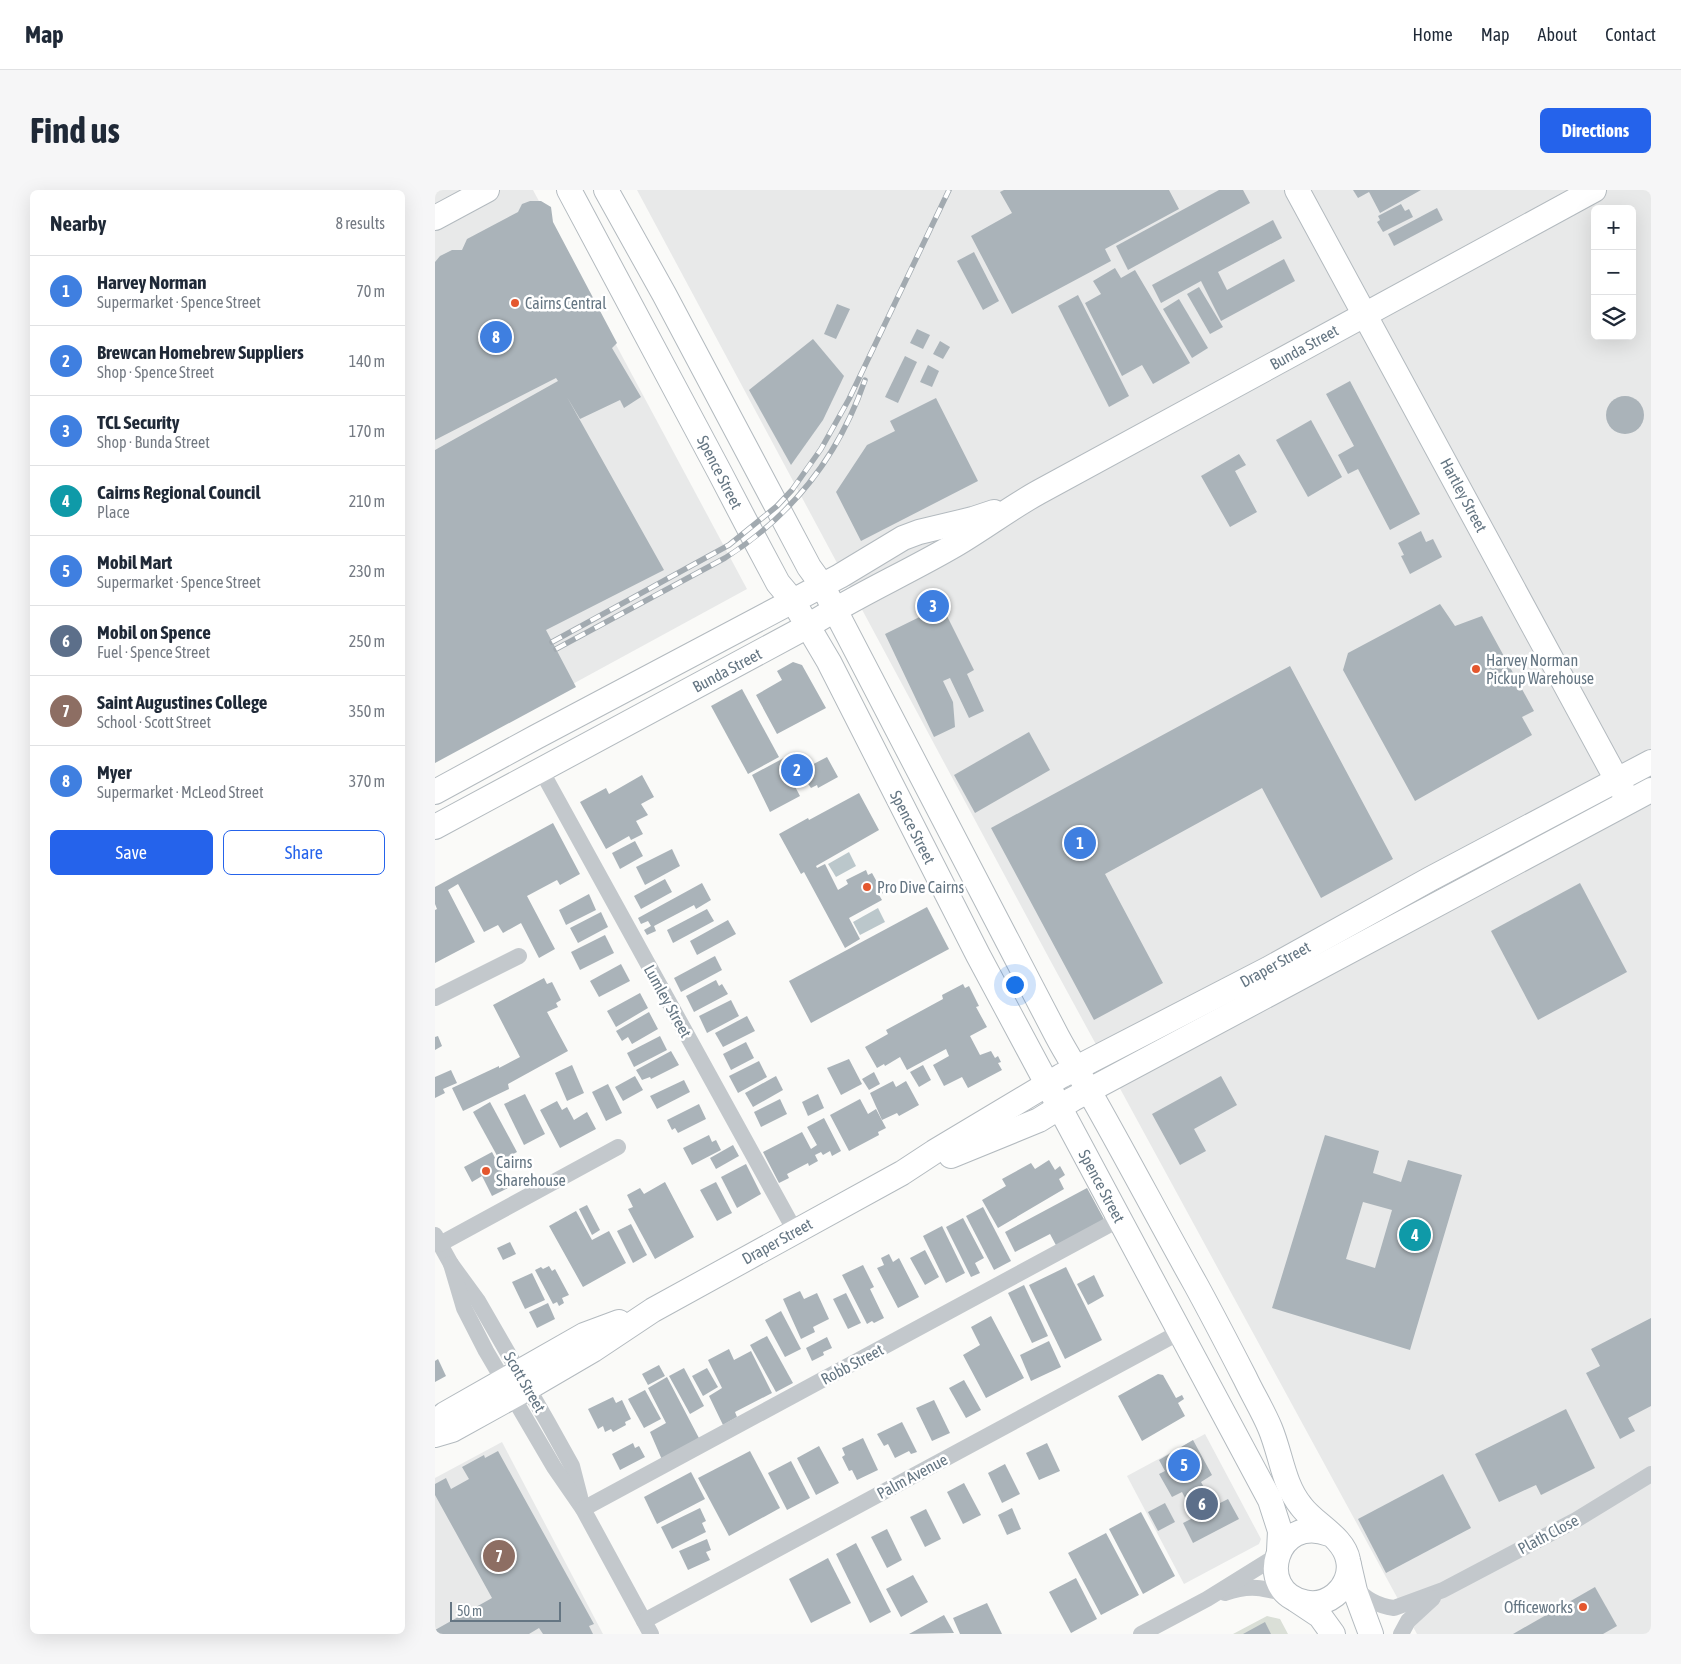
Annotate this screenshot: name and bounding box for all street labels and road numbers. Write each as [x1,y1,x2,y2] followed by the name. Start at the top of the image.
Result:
[1267,321,1342,373] street label: Bunda Street
[693,432,746,512] street label: Spence Street
[1436,455,1491,536] street label: Hartley Street
[689,644,765,696] street label: Bunda Street
[886,787,939,867] street label: Spence Street
[1237,937,1314,992] street label: Draper Street
[640,961,696,1041] street label: Lumley Street
[1074,1147,1129,1226] street label: Spence Street
[739,1214,816,1269] street label: Draper Street
[818,1340,887,1388] street label: Robb Street
[501,1349,550,1416] street label: Scott Street
[874,1450,950,1502] street label: Palm Avenue
[1515,1511,1581,1557] street label: Plath Close

